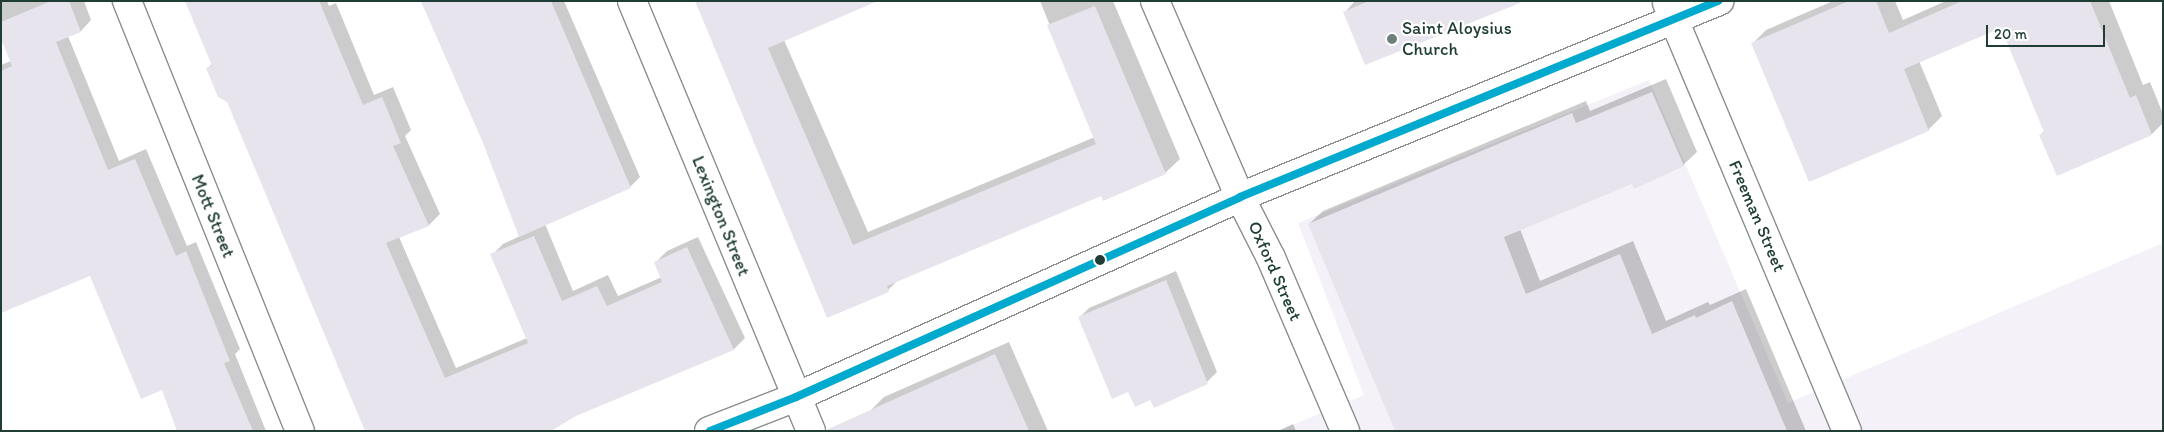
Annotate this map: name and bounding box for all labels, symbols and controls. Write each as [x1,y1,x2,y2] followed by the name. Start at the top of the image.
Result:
[1989,15,2108,47] scale bar
[1402,18,1512,60] place label: Saint Aloysius Church
[1994,25,2027,43] text: 20 m
[1386,33,1398,45] marker: Saint Aloysius Church
[687,153,755,279] street label: Lexington Street
[1724,157,1790,275] street label: Freeman Street
[187,171,239,261] street label: Mott Street
[1243,218,1307,324] street label: Oxford Street
[1095,255,1105,265] unlabelled marker

